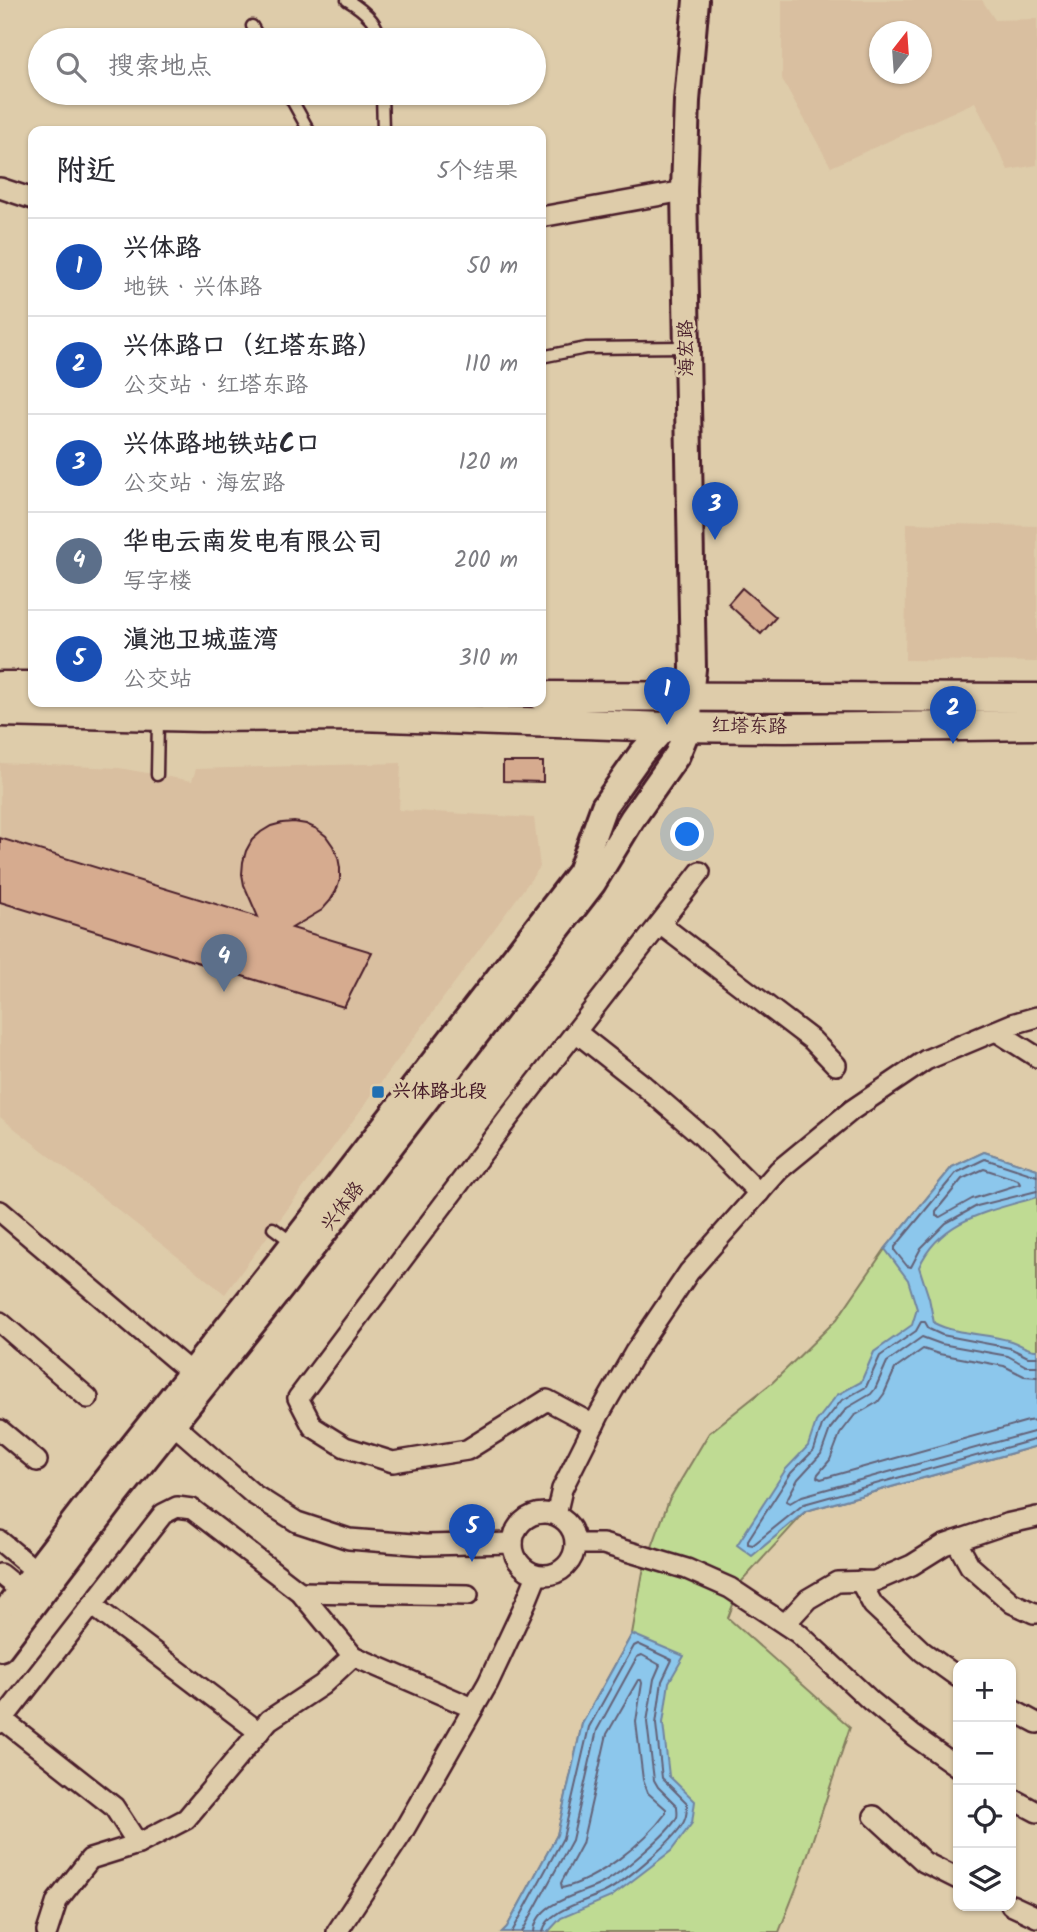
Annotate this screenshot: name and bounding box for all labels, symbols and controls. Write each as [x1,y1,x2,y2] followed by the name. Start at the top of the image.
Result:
[869,21,932,84] north arrow
[28,28,546,105] search box
[108,46,212,88] text: 搜索地点
[52,48,90,86] icon: search
[56,148,116,196] text: 附近
[437,154,518,190] text: 5个结果
[123,228,201,270] text: 兴体路
[76,249,82,285] text: 1
[467,249,518,285] text: 50 m
[123,270,262,306] text: 地铁 · 兴体路
[672,319,702,377] street label: 海宏路
[123,326,383,368] text: 兴体路口（红塔东路）
[72,347,86,383] text: 2
[465,347,518,383] text: 110 m
[123,368,308,404] text: 公交站 · 红塔东路
[123,424,321,466] text: 兴体路地铁站C口
[73,445,85,481] text: 3
[458,445,518,481] text: 120 m
[123,466,285,502] text: 公交站 · 海宏路
[692,482,738,540] pin: 3
[123,522,383,564] text: 华电云南发电有限公司
[73,543,85,579] text: 4
[454,543,518,579] text: 200 m
[123,564,192,600] text: 写字楼
[123,620,279,662] text: 滇池卫城蓝湾
[73,641,85,677] text: 5
[459,641,518,677] text: 310 m
[123,662,192,698] text: 公交站
[644,667,690,725] pin: 1
[930,686,976,744] pin: 2
[711,711,787,743] street label: 红塔东路
[670,817,704,851] your location
[201,934,247,992] pin: 4
[392,1077,487,1107] place label: 兴体路北段
[370,1084,386,1100] marker: 兴体路北段
[314,1175,372,1239] street label: 兴体路
[449,1504,495,1562] pin: 5
[953,1659,1016,1911] map controls
[953,1659,1016,1722] button: +
[953,1722,1016,1785] button: −
[953,1785,1016,1848] button: locate
[953,1848,1016,1911] button: layers

